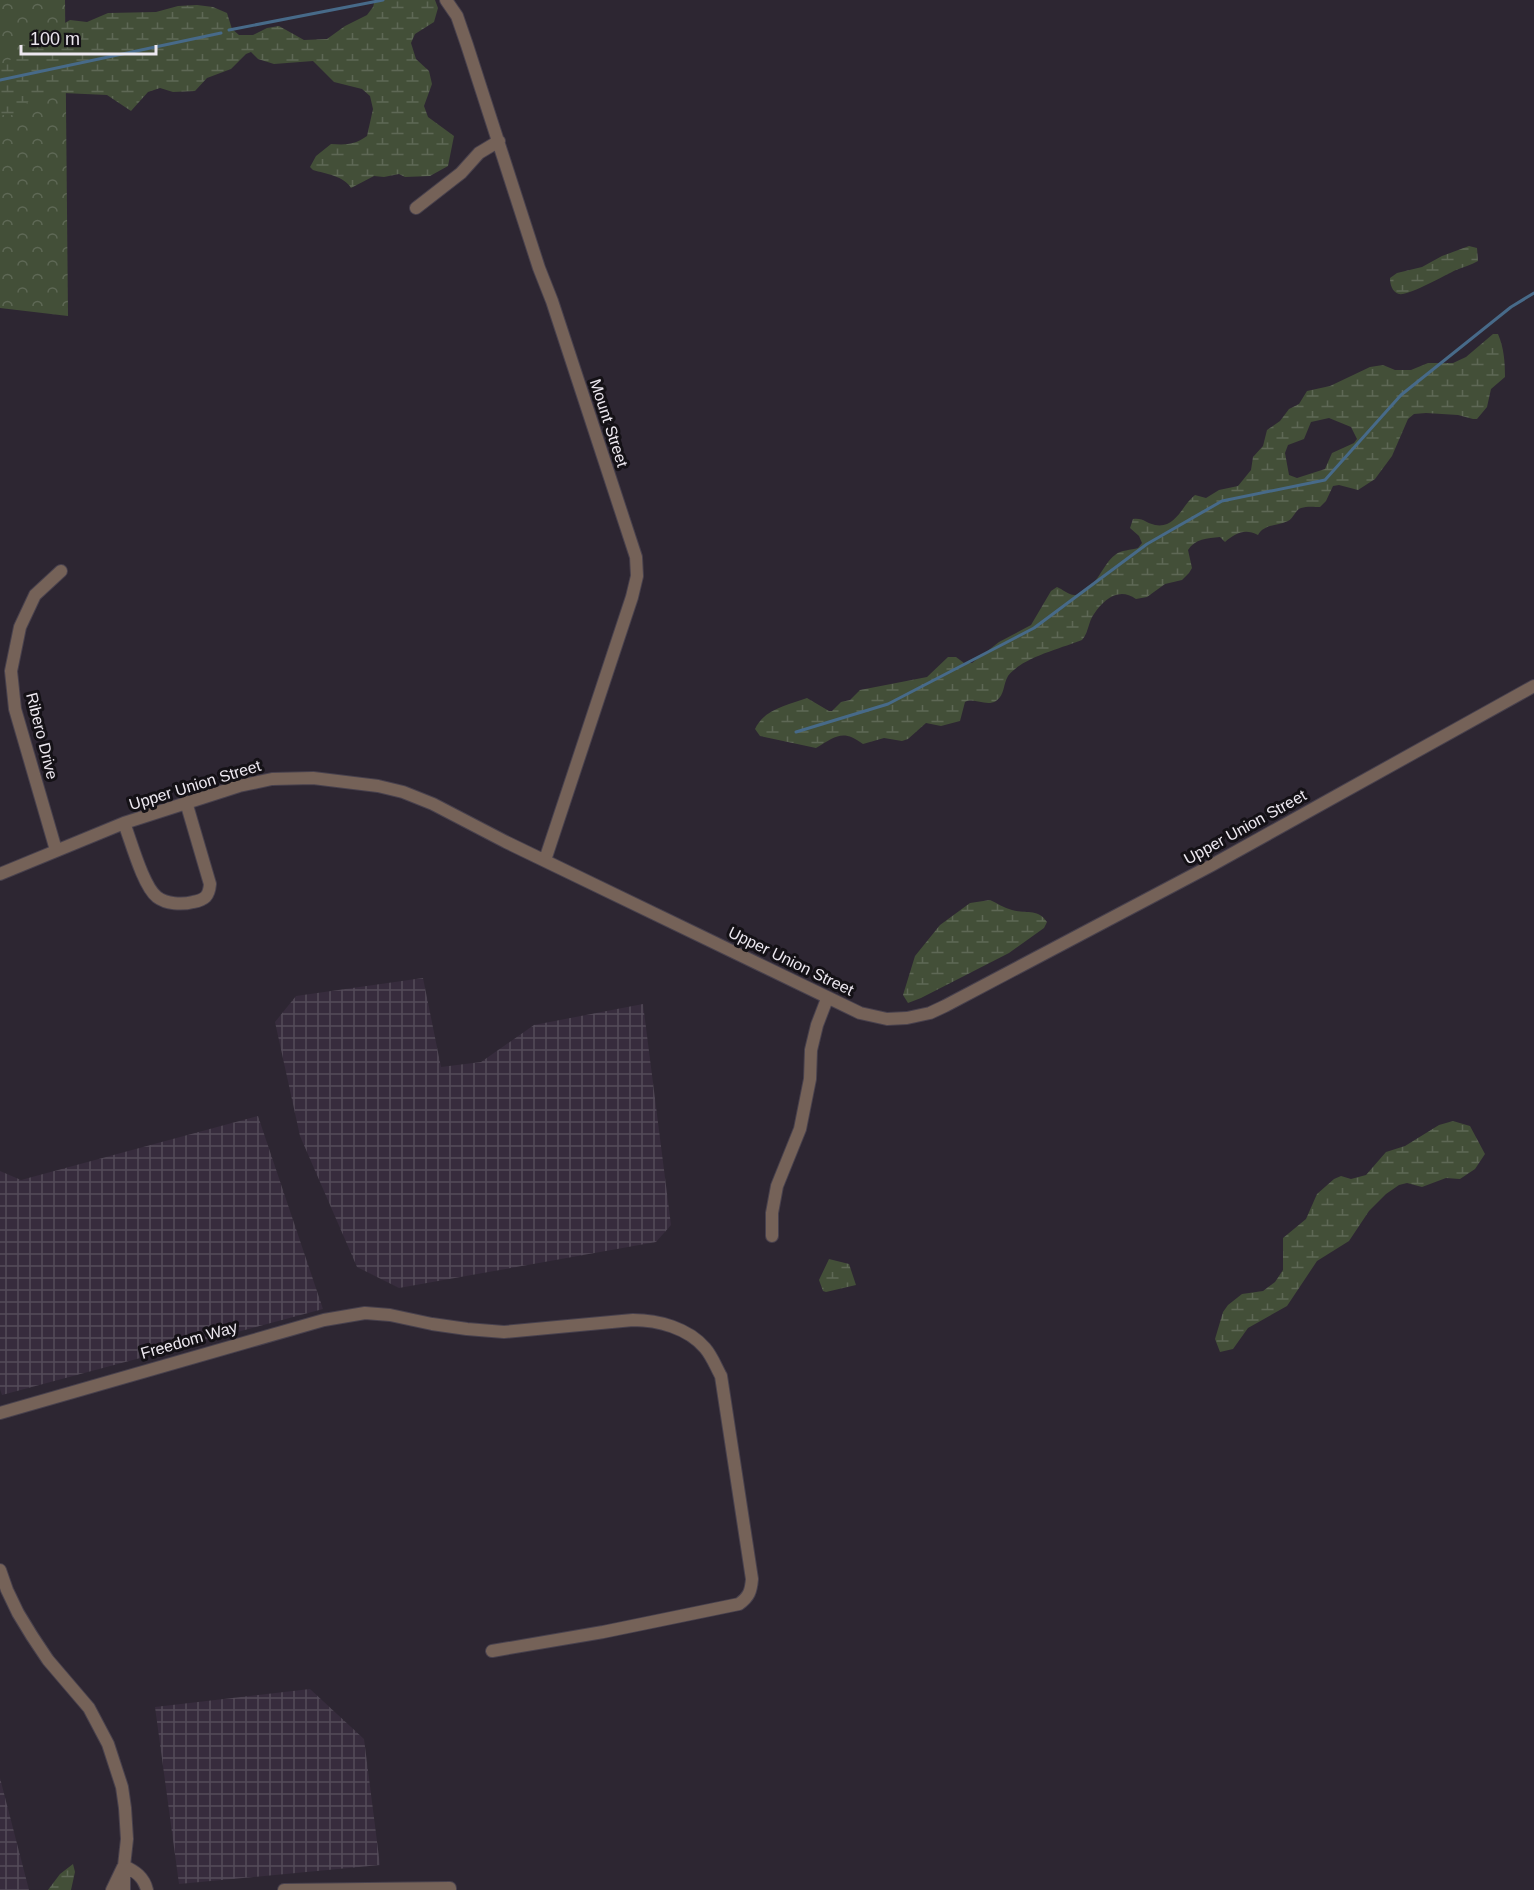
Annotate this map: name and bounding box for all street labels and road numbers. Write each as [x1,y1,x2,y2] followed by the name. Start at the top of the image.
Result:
[587,377,631,470] street label: Mount Street
[23,691,61,781] street label: Ribero Drive
[127,757,264,813] street label: Upper Union Street
[1181,786,1309,868] street label: Upper Union Street
[726,923,857,999] street label: Upper Union Street
[139,1318,239,1362] street label: Freedom Way

